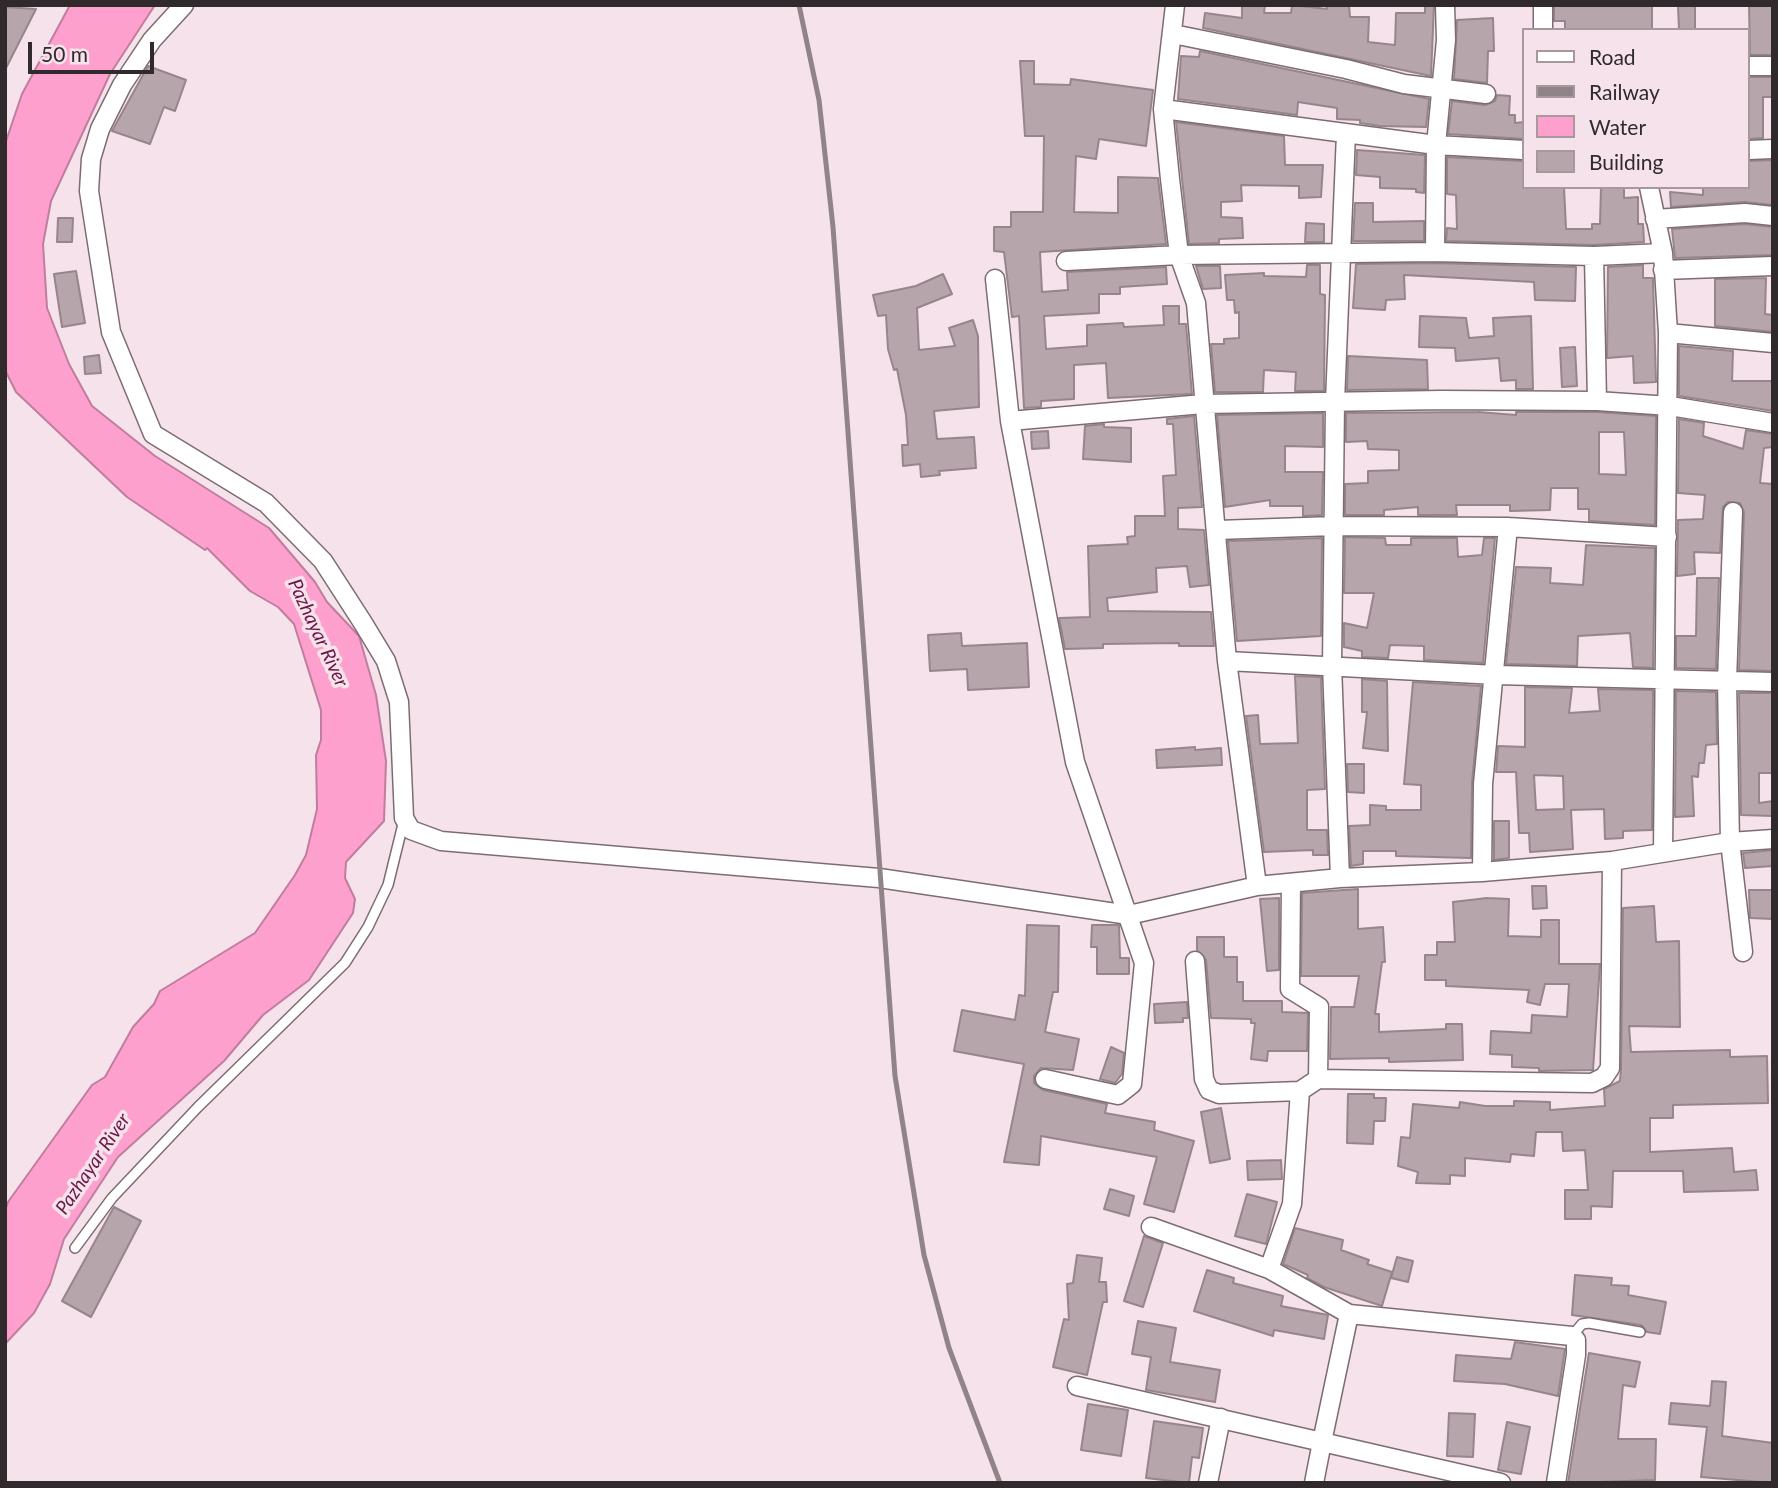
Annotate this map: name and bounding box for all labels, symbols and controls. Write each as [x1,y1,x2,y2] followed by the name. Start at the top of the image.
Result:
[32,28,158,72] scale bar
[1522,28,1750,189] legend
[41,41,88,66] text: 50 m
[1589,44,1636,69] text: Road
[1589,79,1660,104] text: Railway
[1589,114,1646,139] text: Water
[1589,149,1664,174] text: Building
[283,575,353,691] water label: Pazhayar River
[51,1109,135,1219] water label: Pazhayar River

